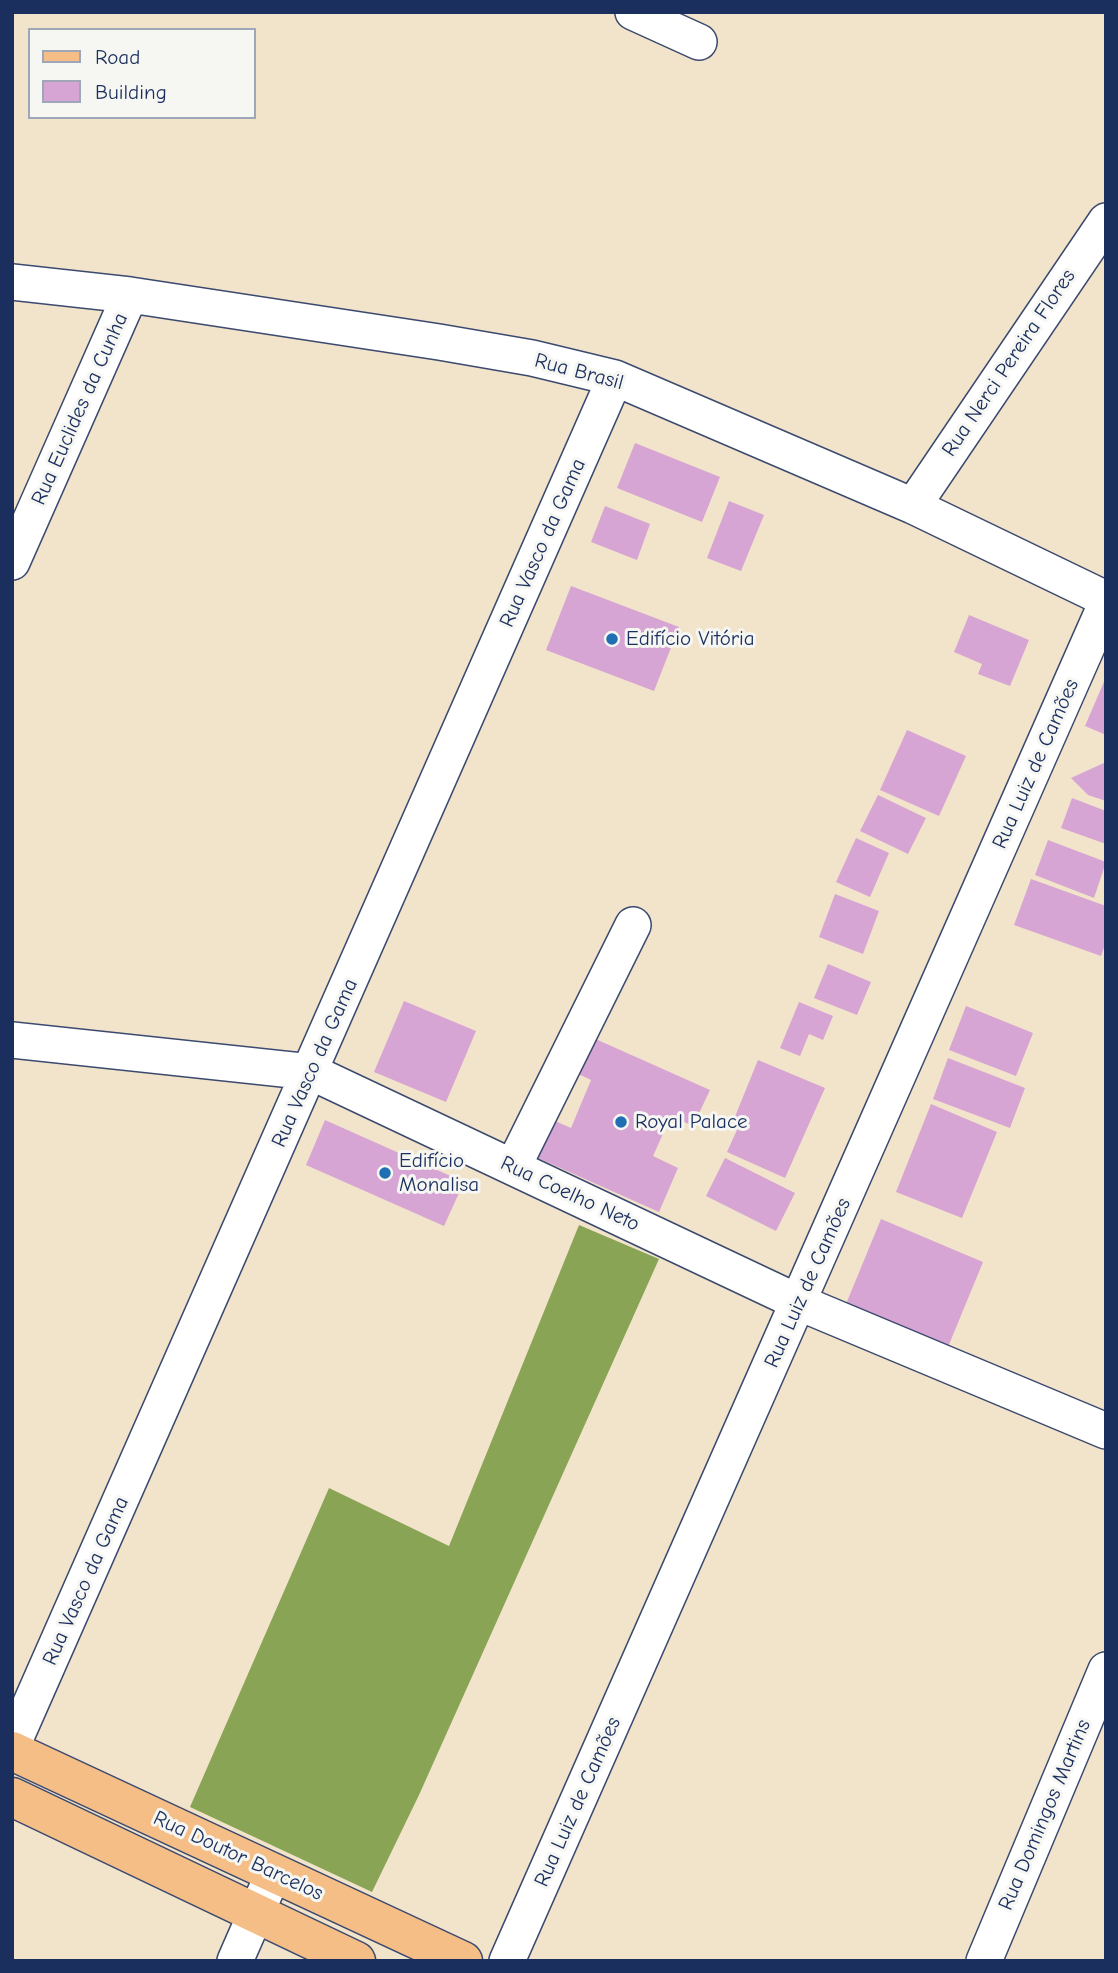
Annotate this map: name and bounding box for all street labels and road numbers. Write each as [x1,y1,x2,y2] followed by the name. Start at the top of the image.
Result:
[937,265,1081,461] street label: Rua Nerci Pereira Flores
[26,309,134,509] street label: Rua Euclides da Cunha
[532,348,626,396] street label: Rua Brasil
[494,455,592,631] street label: Rua Vasco da Gama
[987,675,1085,853] street label: Rua Luiz de Camões
[266,975,364,1151] street label: Rua Vasco da Gama
[497,1151,643,1237] street label: Rua Coelho Neto
[759,1194,857,1372] street label: Rua Luiz de Camões
[37,1493,135,1669] street label: Rua Vasco da Gama
[529,1713,627,1891] street label: Rua Luiz de Camões
[993,1716,1097,1914] street label: Rua Domingos Martins
[149,1806,327,1906] street label: Rua Doutor Barcelos

